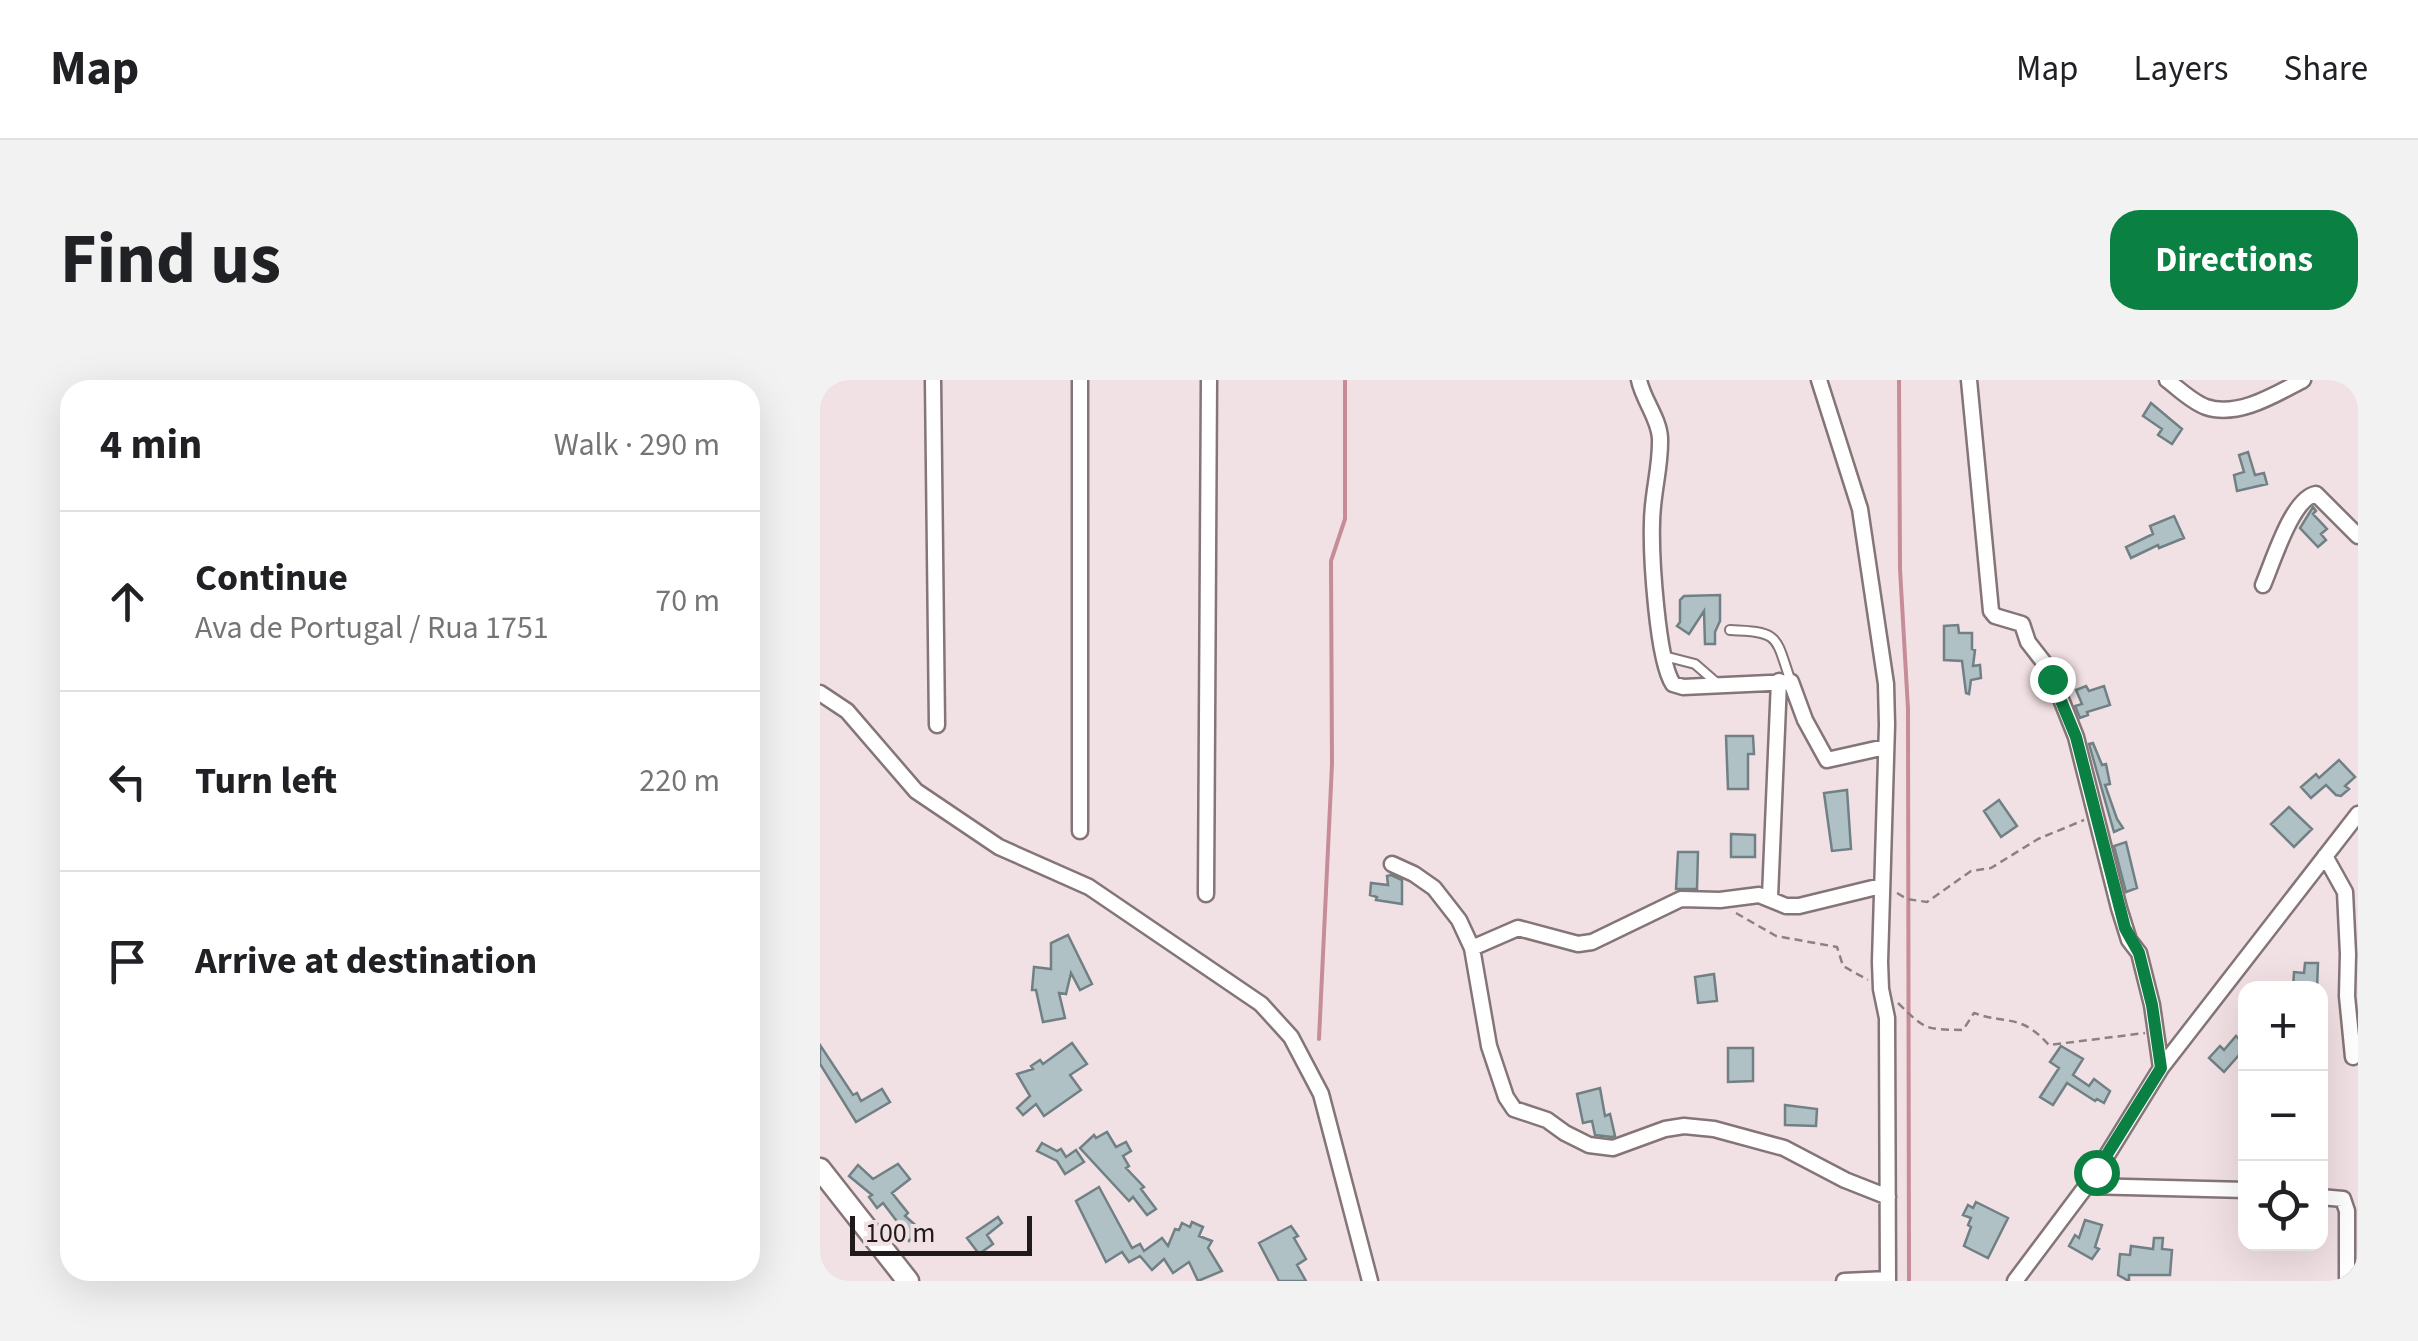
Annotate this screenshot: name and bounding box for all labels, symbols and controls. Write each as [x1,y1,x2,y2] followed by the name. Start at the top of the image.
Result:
[50,35,139,103] text: Map
[2016,44,2079,94] text: Map
[2134,44,2228,94] text: Layers
[2283,44,2368,94] text: Share
[60,210,281,310] text: Find us
[2110,210,2358,310] button: Directions
[100,415,202,475] text: 4 min
[554,422,720,468] text: Walk · 290 m
[195,551,348,605] text: Continue
[100,574,155,629] icon: ahead
[655,578,720,624] text: 70 m
[195,605,549,651] text: Ava de Portugal / Rua 1751
[2030,657,2076,703] route end
[100,754,155,809] icon: left
[195,754,337,808] text: Turn left
[639,758,720,804] text: 220 m
[100,934,155,989] icon: arrive
[195,934,537,988] text: Arrive at destination
[2238,981,2328,1251] map controls
[2238,981,2328,1071] button: +
[2238,1071,2328,1161] button: −
[2074,1150,2120,1196] route start
[2238,1161,2328,1251] button: locate
[850,1211,1032,1256] scale bar
[865,1213,936,1253] text: 100 m

